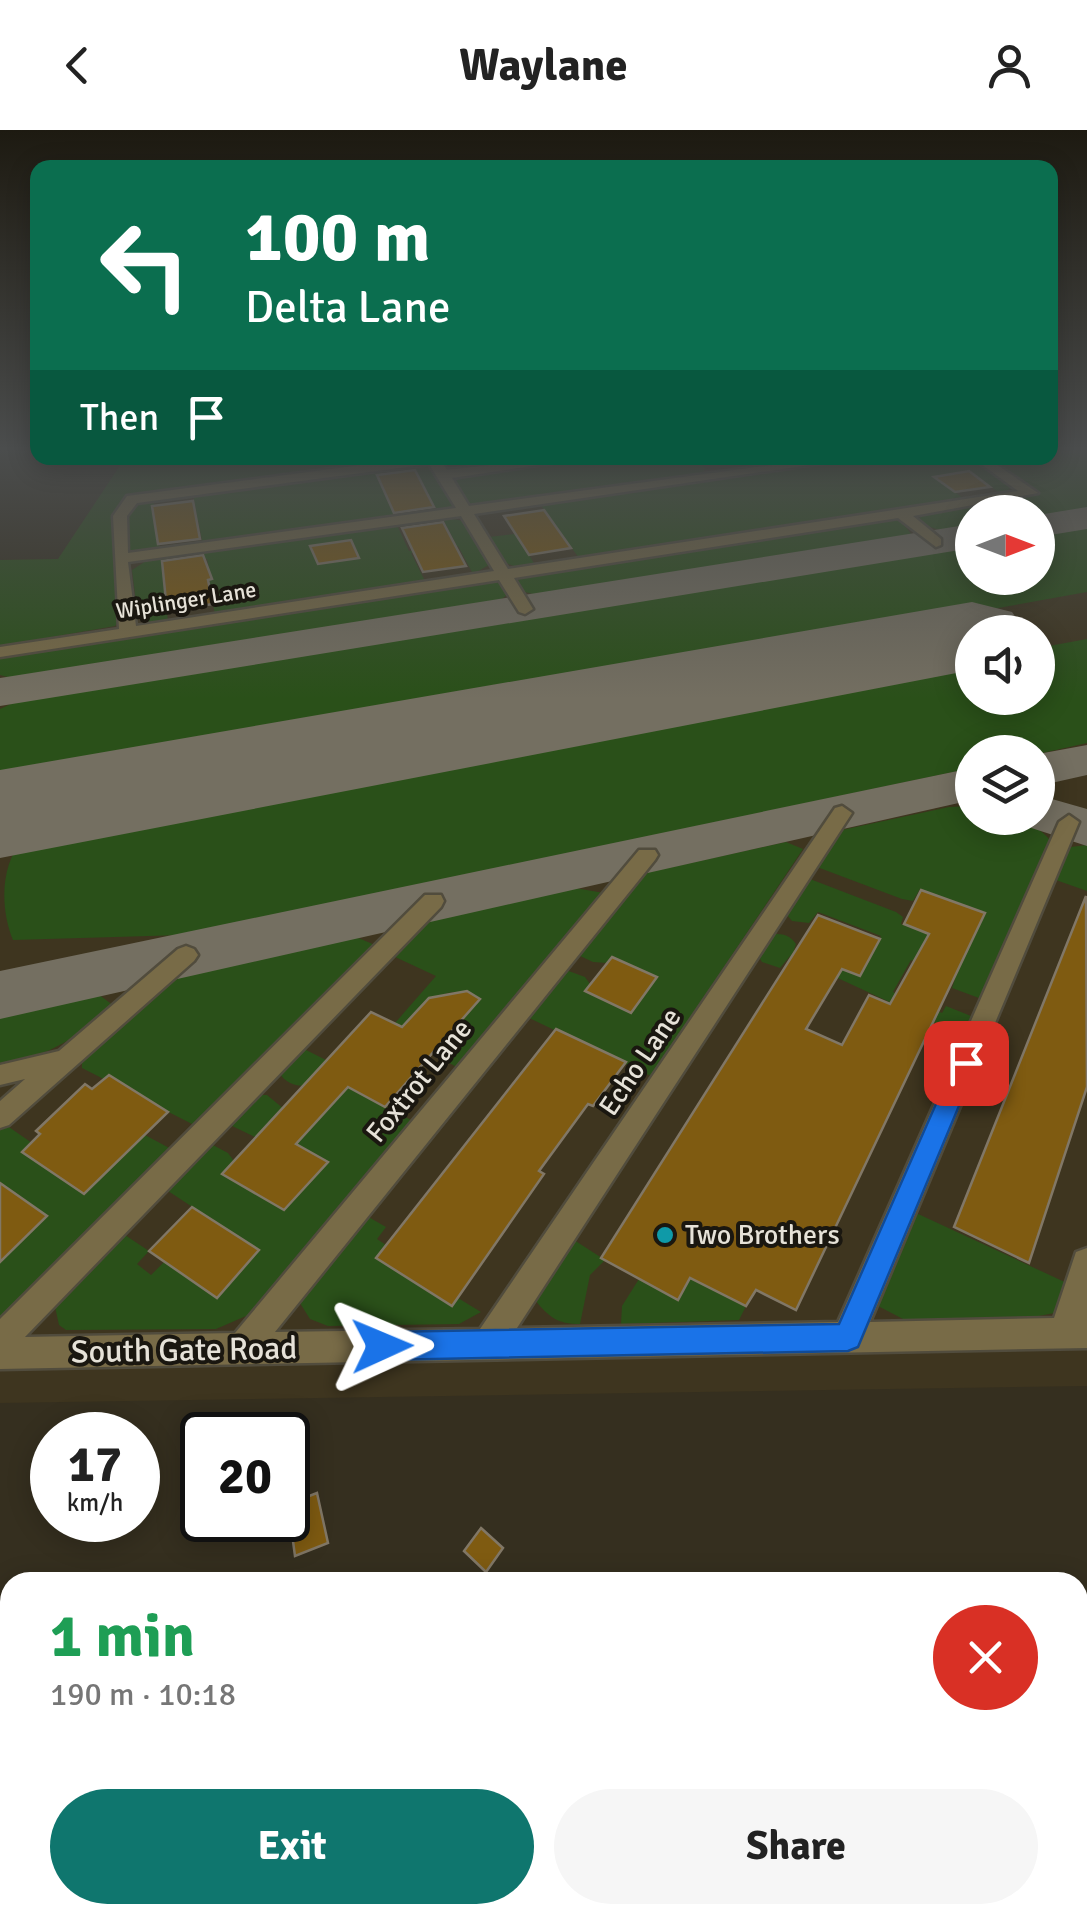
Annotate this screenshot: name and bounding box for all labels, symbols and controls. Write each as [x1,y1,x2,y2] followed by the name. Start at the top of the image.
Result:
[50,38,105,93] icon: back
[459,38,628,93] text: Waylane
[982,38,1037,93] icon: person
[245,194,430,280] text: 100 m
[80,200,210,330] icon: left
[245,280,451,335] text: Delta Lane
[179,390,234,445] icon: arrive
[80,394,159,441] text: Then
[955,495,1055,595] north arrow
[955,495,1055,835] map controls
[114,576,258,624] street label: Wiplinger Lane
[955,615,1055,715] button: sound
[955,735,1055,835] button: layers
[592,1002,688,1122] street label: Echo Lane
[359,1013,479,1149] street label: Foxtrot Lane
[924,1021,1009,1106] pin
[939,1036,994,1091] icon: arrive
[685,1218,840,1252] place label: Two Brothers
[654,1224,676,1246] marker: Two Brothers
[330,1294,434,1398] position arrow
[70,1329,298,1371] street label: South Gate Road
[180,1412,310,1542] speed limit sign: 20
[68,1434,122,1496] text: 17
[67,1487,123,1518] text: km/h
[50,1600,195,1674] text: 1 min
[933,1605,1038,1710] button: close
[50,1675,236,1714] text: 190 m · 10:18
[50,1789,534,1904] button: Exit
[554,1789,1038,1904] button: Share

